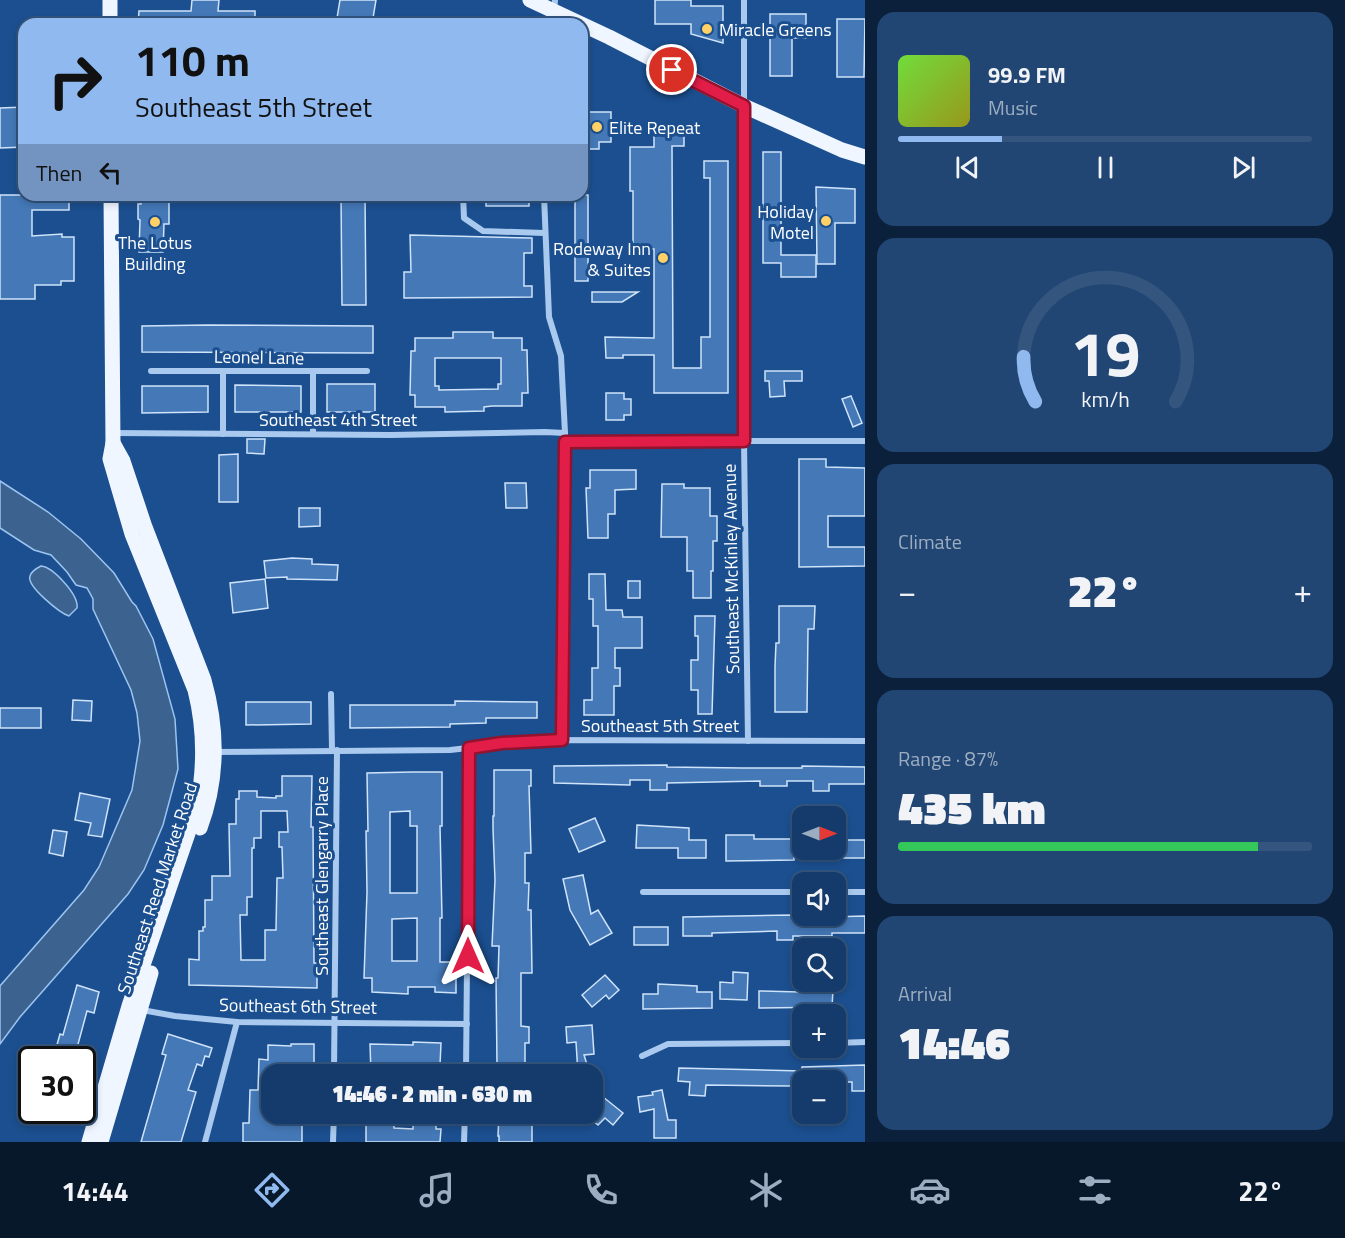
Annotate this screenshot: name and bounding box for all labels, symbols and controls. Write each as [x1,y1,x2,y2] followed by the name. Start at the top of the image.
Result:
[719,16,832,43] place label: Miracle Greens
[700,22,714,36] marker: Miracle Greens
[135,28,250,92] text: 110 m
[36,42,114,120] icon: right
[646,44,697,95] pin
[655,53,688,86] icon: arrive
[988,58,1066,92] text: 99.9 FM
[135,86,372,127] text: Southeast 5th Street
[988,92,1038,123] text: Music
[609,114,701,141] place label: Elite Repeat
[590,120,604,134] marker: Elite Repeat
[951,151,984,184] icon: previous
[1089,151,1122,184] icon: pause
[1227,151,1260,184] icon: next
[36,156,82,190] text: Then
[94,156,127,189] icon: left
[757,198,814,246] place label: Holiday Motel
[819,214,833,228] marker: Holiday Motel
[148,215,162,229] marker: The Lotus Building
[118,229,192,277] place label: The Lotus Building
[553,235,651,283] place label: Rodeway Inn & Suites
[656,251,670,265] marker: Rodeway Inn & Suites
[1070,305,1140,400] text: 19
[214,343,304,371] street label: Leonel Lane
[1081,383,1129,415] text: km/h
[259,406,418,433] street label: Southeast 4th Street
[716,464,746,674] street label: Southeast McKinley Avenue
[898,526,962,557] text: Climate
[1068,556,1142,624] text: 22°
[898,566,916,616] text: −
[1294,566,1312,616] text: +
[581,712,740,739] street label: Southeast 5th Street
[898,743,998,774] text: Range · 87%
[898,773,1046,841] text: 435 km
[308,776,335,976] street label: Southeast Glengarry Place
[110,779,204,997] street label: Southeast Reed Market Road
[792,806,846,860] north arrow
[792,806,846,1124] map controls
[792,872,846,926] button: sound
[436,924,500,988] position arrow
[792,938,846,992] button: search
[898,978,952,1009] text: Arrival
[219,991,378,1021] street label: Southeast 6th Street
[792,1004,846,1058] button: +
[898,1008,1010,1076] text: 14:46
[18,1046,96,1124] speed limit sign: 30
[792,1070,846,1124] button: −
[332,1077,532,1111] text: 14:46 · 2 min · 630 m
[251,1169,293,1211] icon: directions
[416,1169,458,1211] icon: music
[580,1169,622,1211] icon: phone
[745,1169,787,1211] icon: climate
[909,1169,951,1211] icon: car
[1074,1169,1116,1211] icon: filters
[61,1170,129,1211] text: 14:44
[1238,1170,1284,1211] text: 22°

